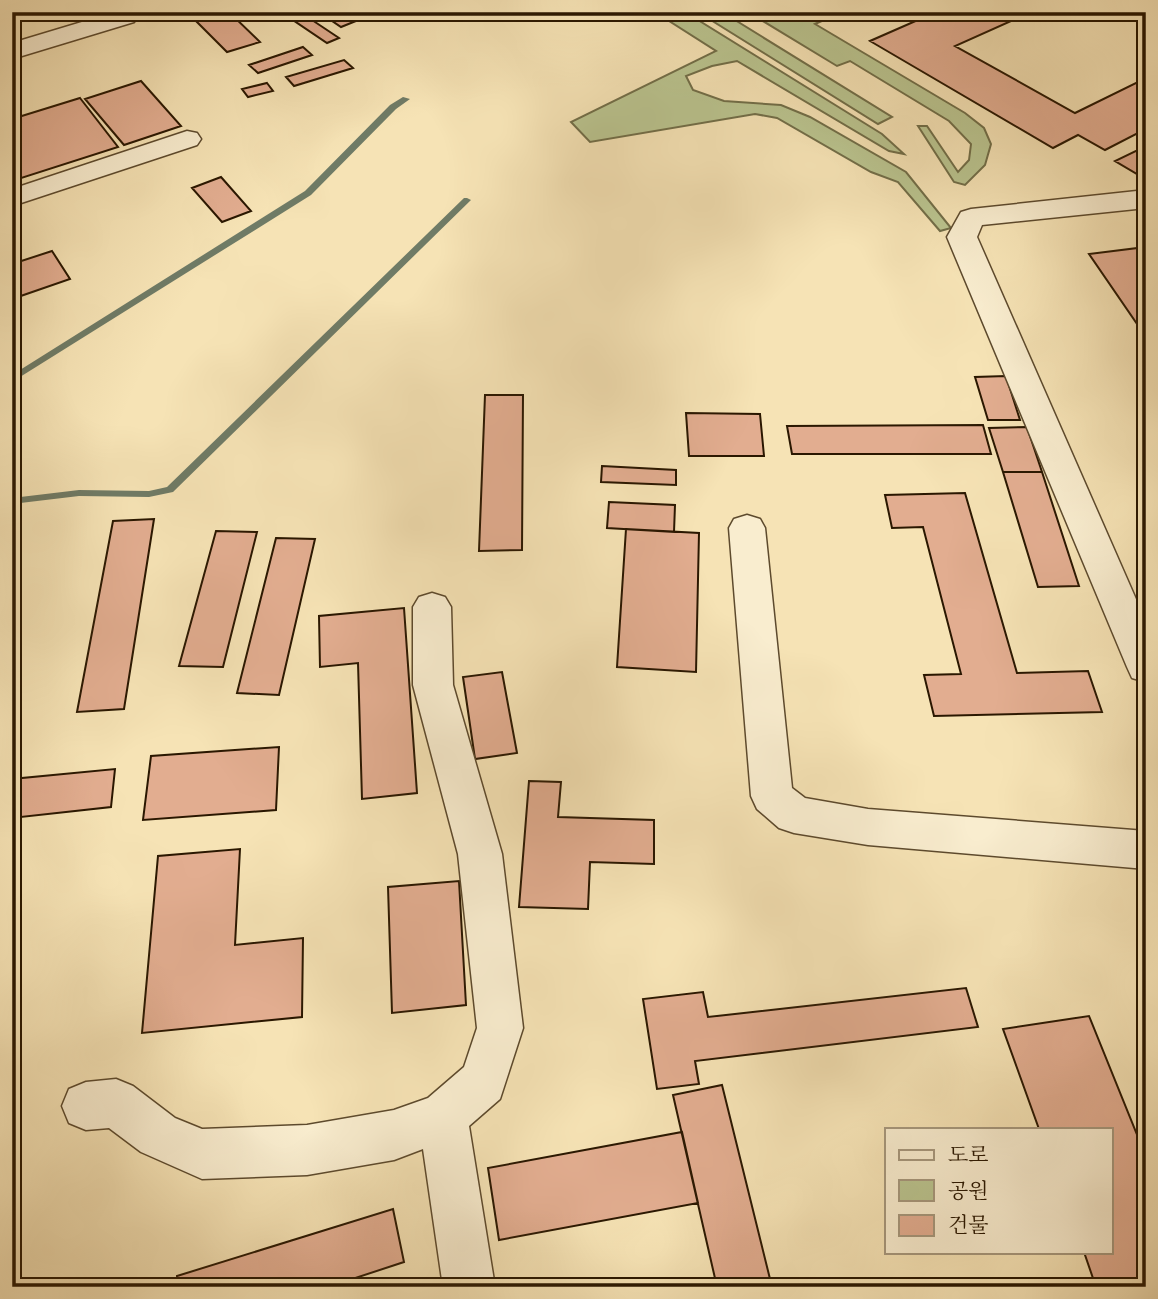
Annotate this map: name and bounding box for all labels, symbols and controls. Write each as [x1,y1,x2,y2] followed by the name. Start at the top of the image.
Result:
[885,1128,1112,1254] legend
[948,1142,989,1168] text: 도로
[948,1178,989,1204] text: 공원
[948,1212,989,1238] text: 건물

